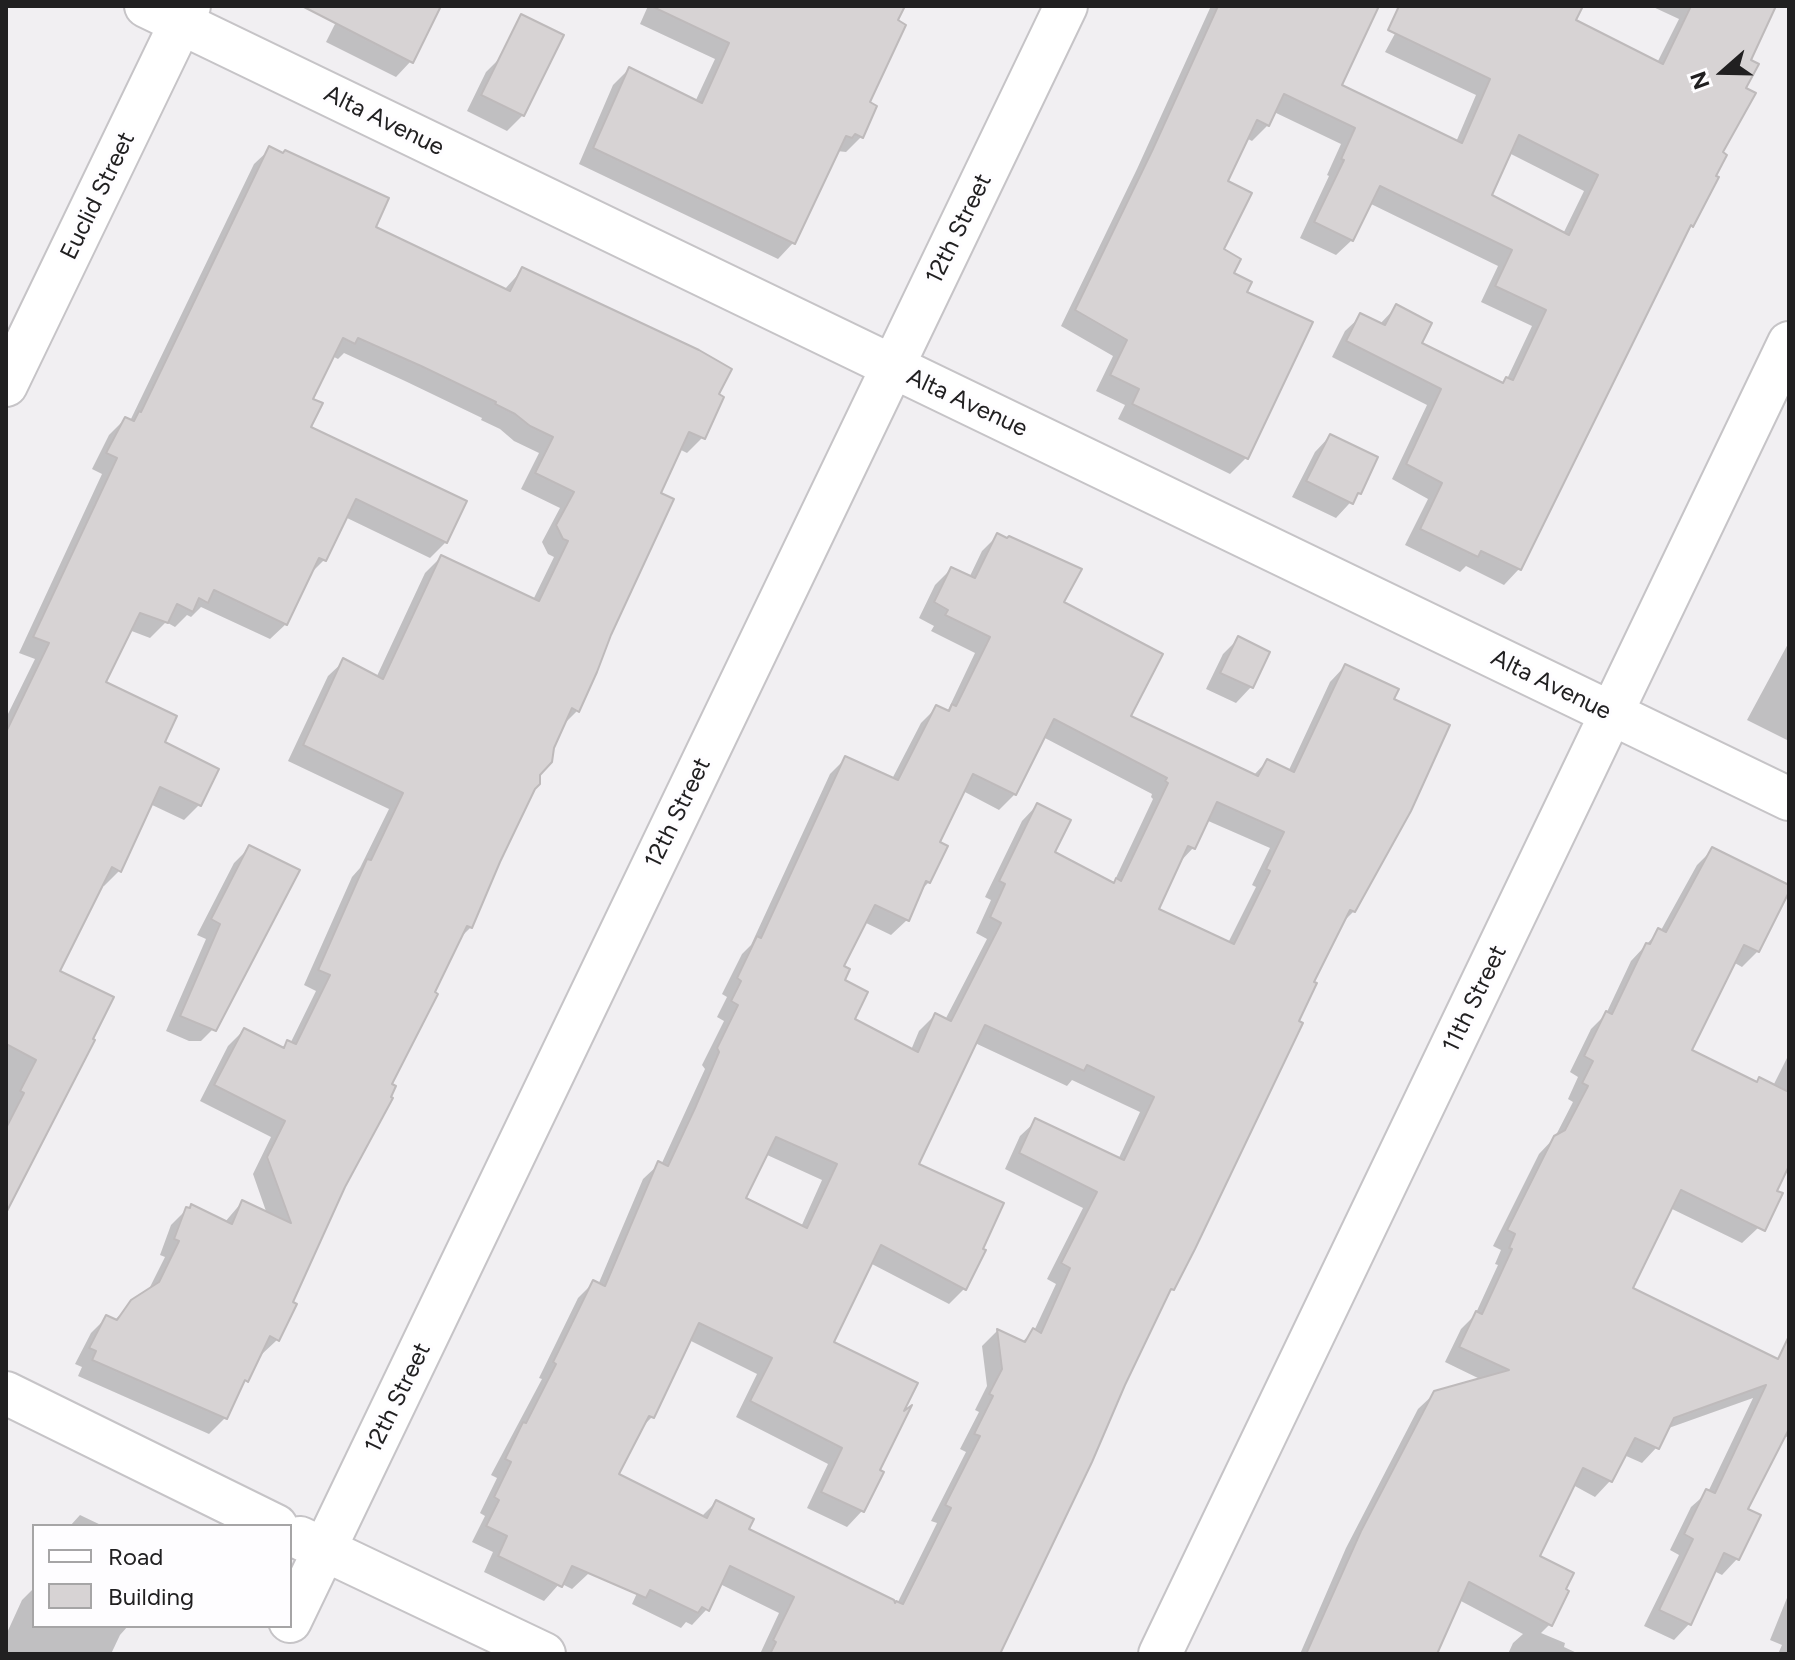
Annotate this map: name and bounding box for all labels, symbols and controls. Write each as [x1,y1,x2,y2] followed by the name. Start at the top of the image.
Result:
[1683,32,1763,112] north arrow
[1684,68,1716,93] text: N
[319,80,449,162] street label: Alta Avenue
[55,127,141,265] street label: Euclid Street
[920,169,998,289] street label: 12th Street
[902,363,1032,443] street label: Alta Avenue
[1486,644,1616,726] street label: Alta Avenue
[639,753,717,873] street label: 12th Street
[1437,941,1513,1057] street label: 11th Street
[359,1338,437,1458] street label: 12th Street
[32,1524,292,1628] legend
[108,1542,163,1571] text: Road
[108,1582,194,1611] text: Building

